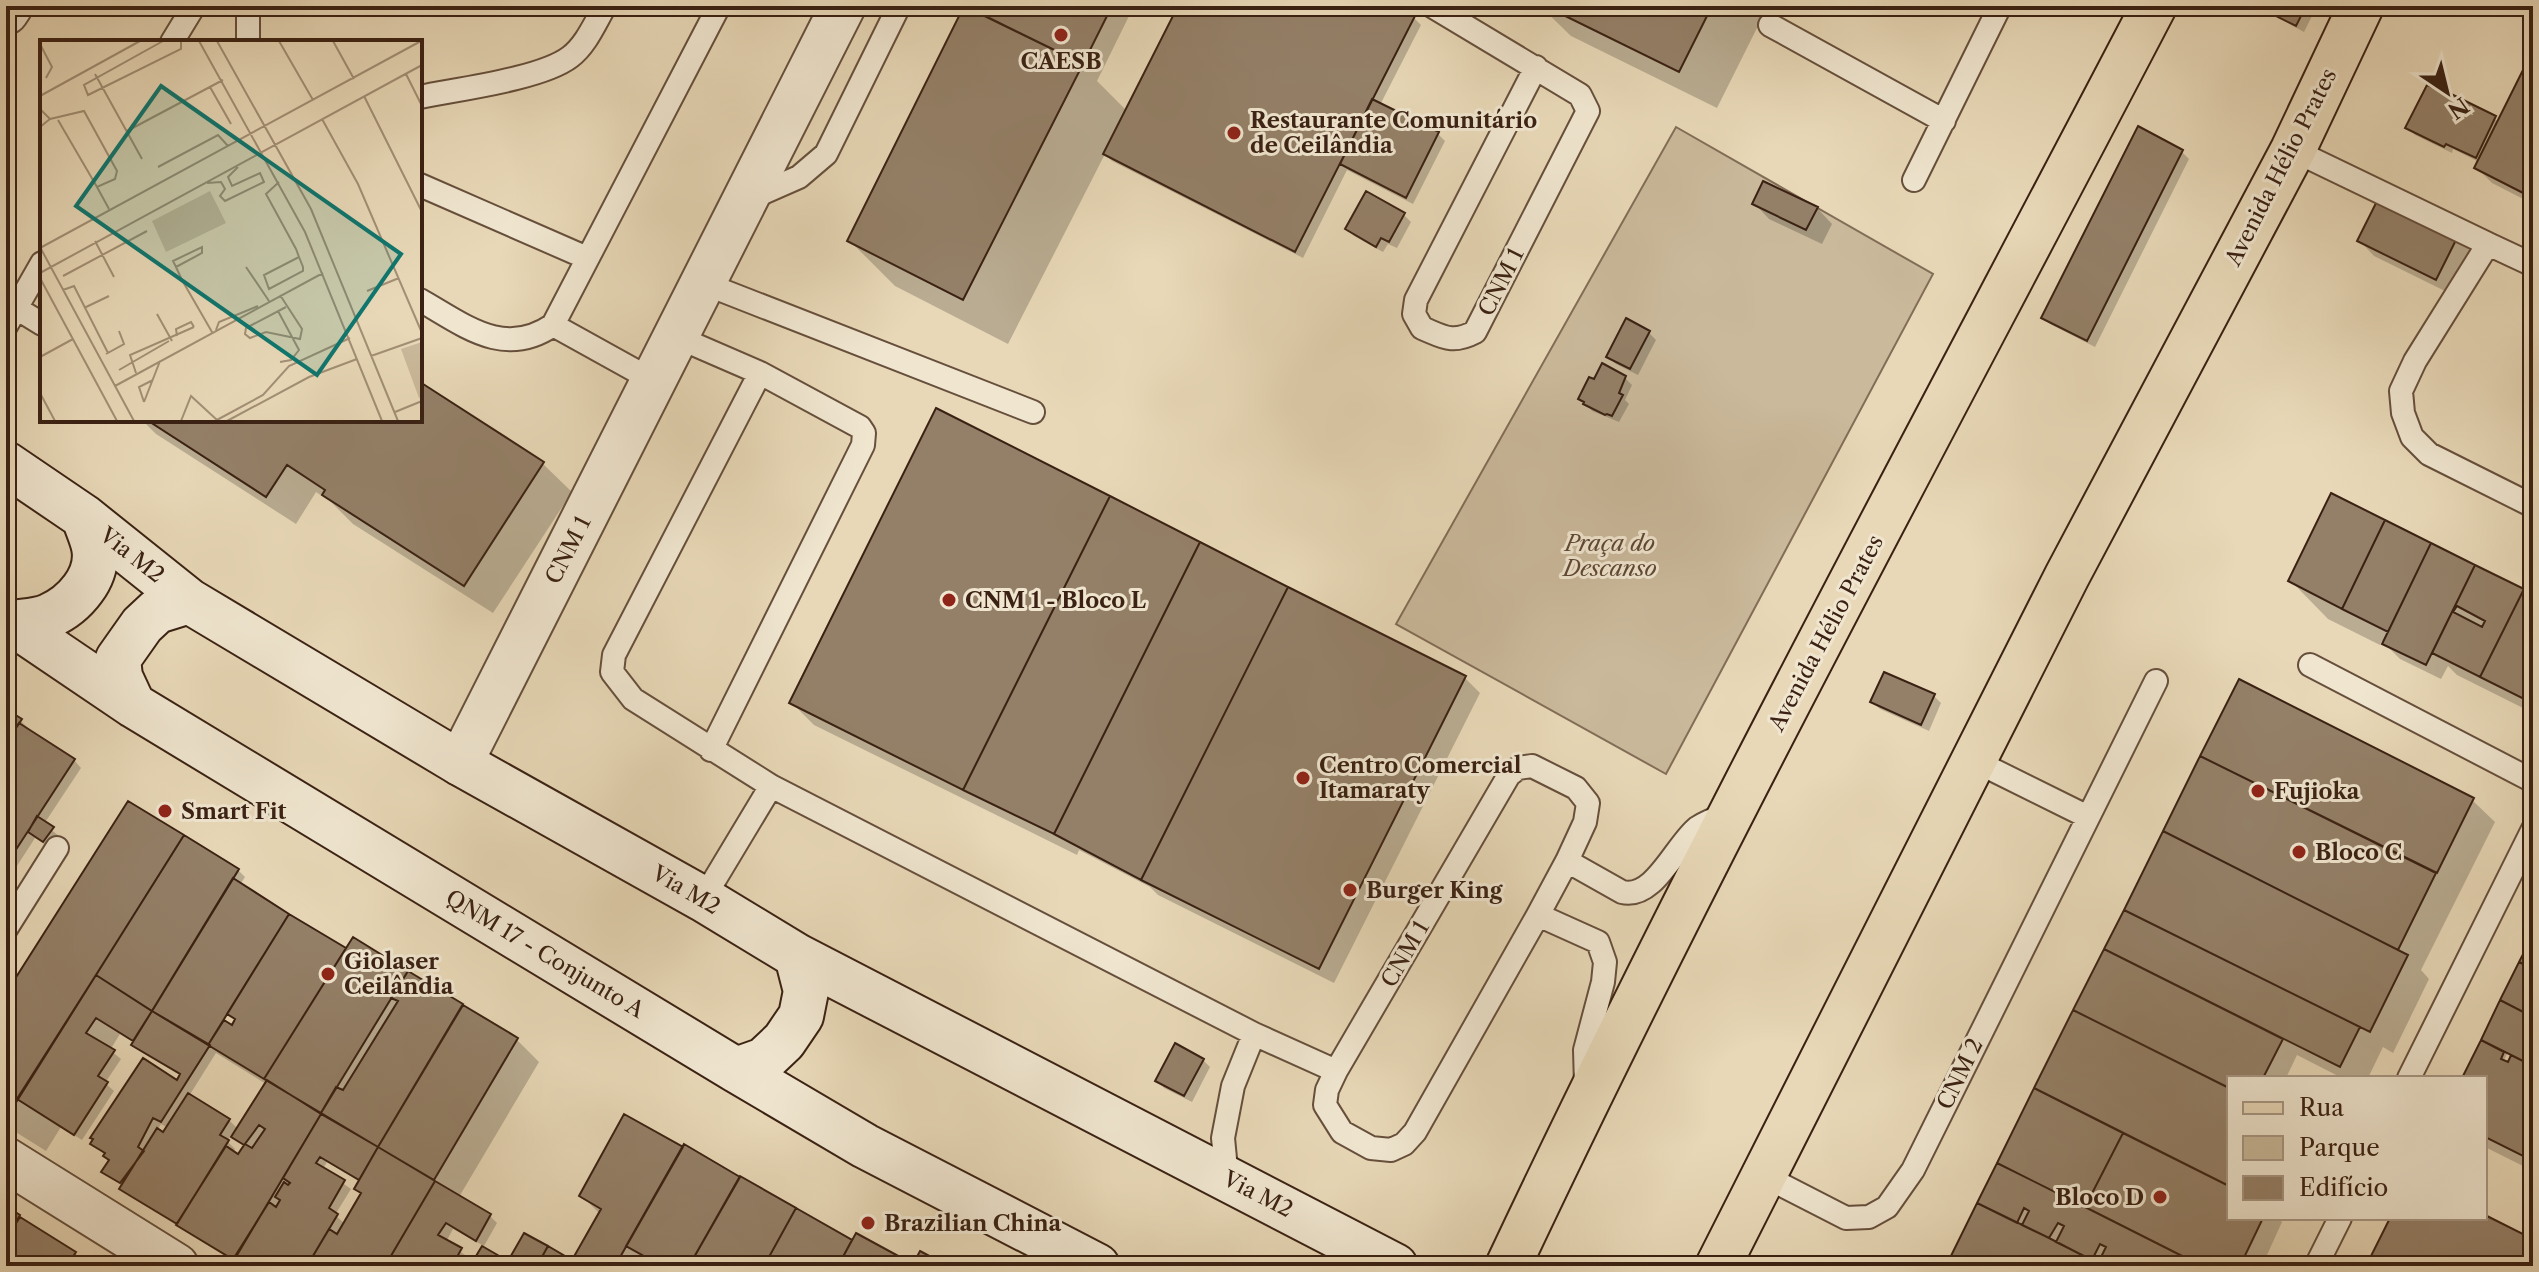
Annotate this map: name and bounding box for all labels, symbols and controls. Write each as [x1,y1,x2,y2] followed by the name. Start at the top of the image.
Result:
[1052,26,1070,44] marker: CAESB
[40,40,422,422] inset map
[1020,48,1102,75] place label: CAESB
[2407,52,2487,132] north arrow
[2219,64,2342,271] street label: Avenida Hélio Prates
[2443,91,2474,125] text: N
[1250,107,1537,159] place label: Restaurante Comunitário de Ceilândia
[1225,124,1243,142] marker: Restaurante Comunitário de Ceilândia
[1473,244,1529,320] street label: CNM 1
[540,512,596,588] street label: CNM 1
[93,521,170,589] street label: Via M2
[1561,530,1657,582] park label: Praça do Descanso
[1762,530,1889,736] street label: Avenida Hélio Prates
[965,587,1147,614] place label: CNM 1 - Bloco L
[940,591,958,609] marker: CNM 1 - Bloco L
[1319,752,1522,804] place label: Centro Comercial Itamaraty
[1294,769,1312,787] marker: Centro Comercial Itamaraty
[2274,778,2360,805] place label: Fujioka
[2249,782,2267,800] marker: Fujioka
[181,798,287,825] place label: Smart Fit
[156,802,174,820] marker: Smart Fit
[2315,839,2402,866] place label: Bloco C
[2290,843,2308,861] marker: Bloco C
[646,859,725,920] street label: Via M2
[1366,877,1504,904] place label: Burger King
[1341,881,1359,899] marker: Burger King
[441,884,650,1024] street label: QNM 17 - Conjunto A
[1375,916,1435,992] street label: CNM 1
[344,948,454,1000] place label: Giolaser Ceilândia
[319,965,337,983] marker: Giolaser Ceilândia
[1931,1034,1989,1114] street label: CNM 2
[2227,1076,2487,1220] legend
[2299,1093,2344,1122] text: Rua
[2299,1133,2380,1162] text: Parque
[1218,1165,1297,1223] street label: Via M2
[2299,1173,2388,1202] text: Edifício
[2055,1184,2144,1211] place label: Bloco D
[2151,1188,2169,1206] marker: Bloco D
[884,1210,1062,1237] place label: Brazilian China
[859,1214,877,1232] marker: Brazilian China

